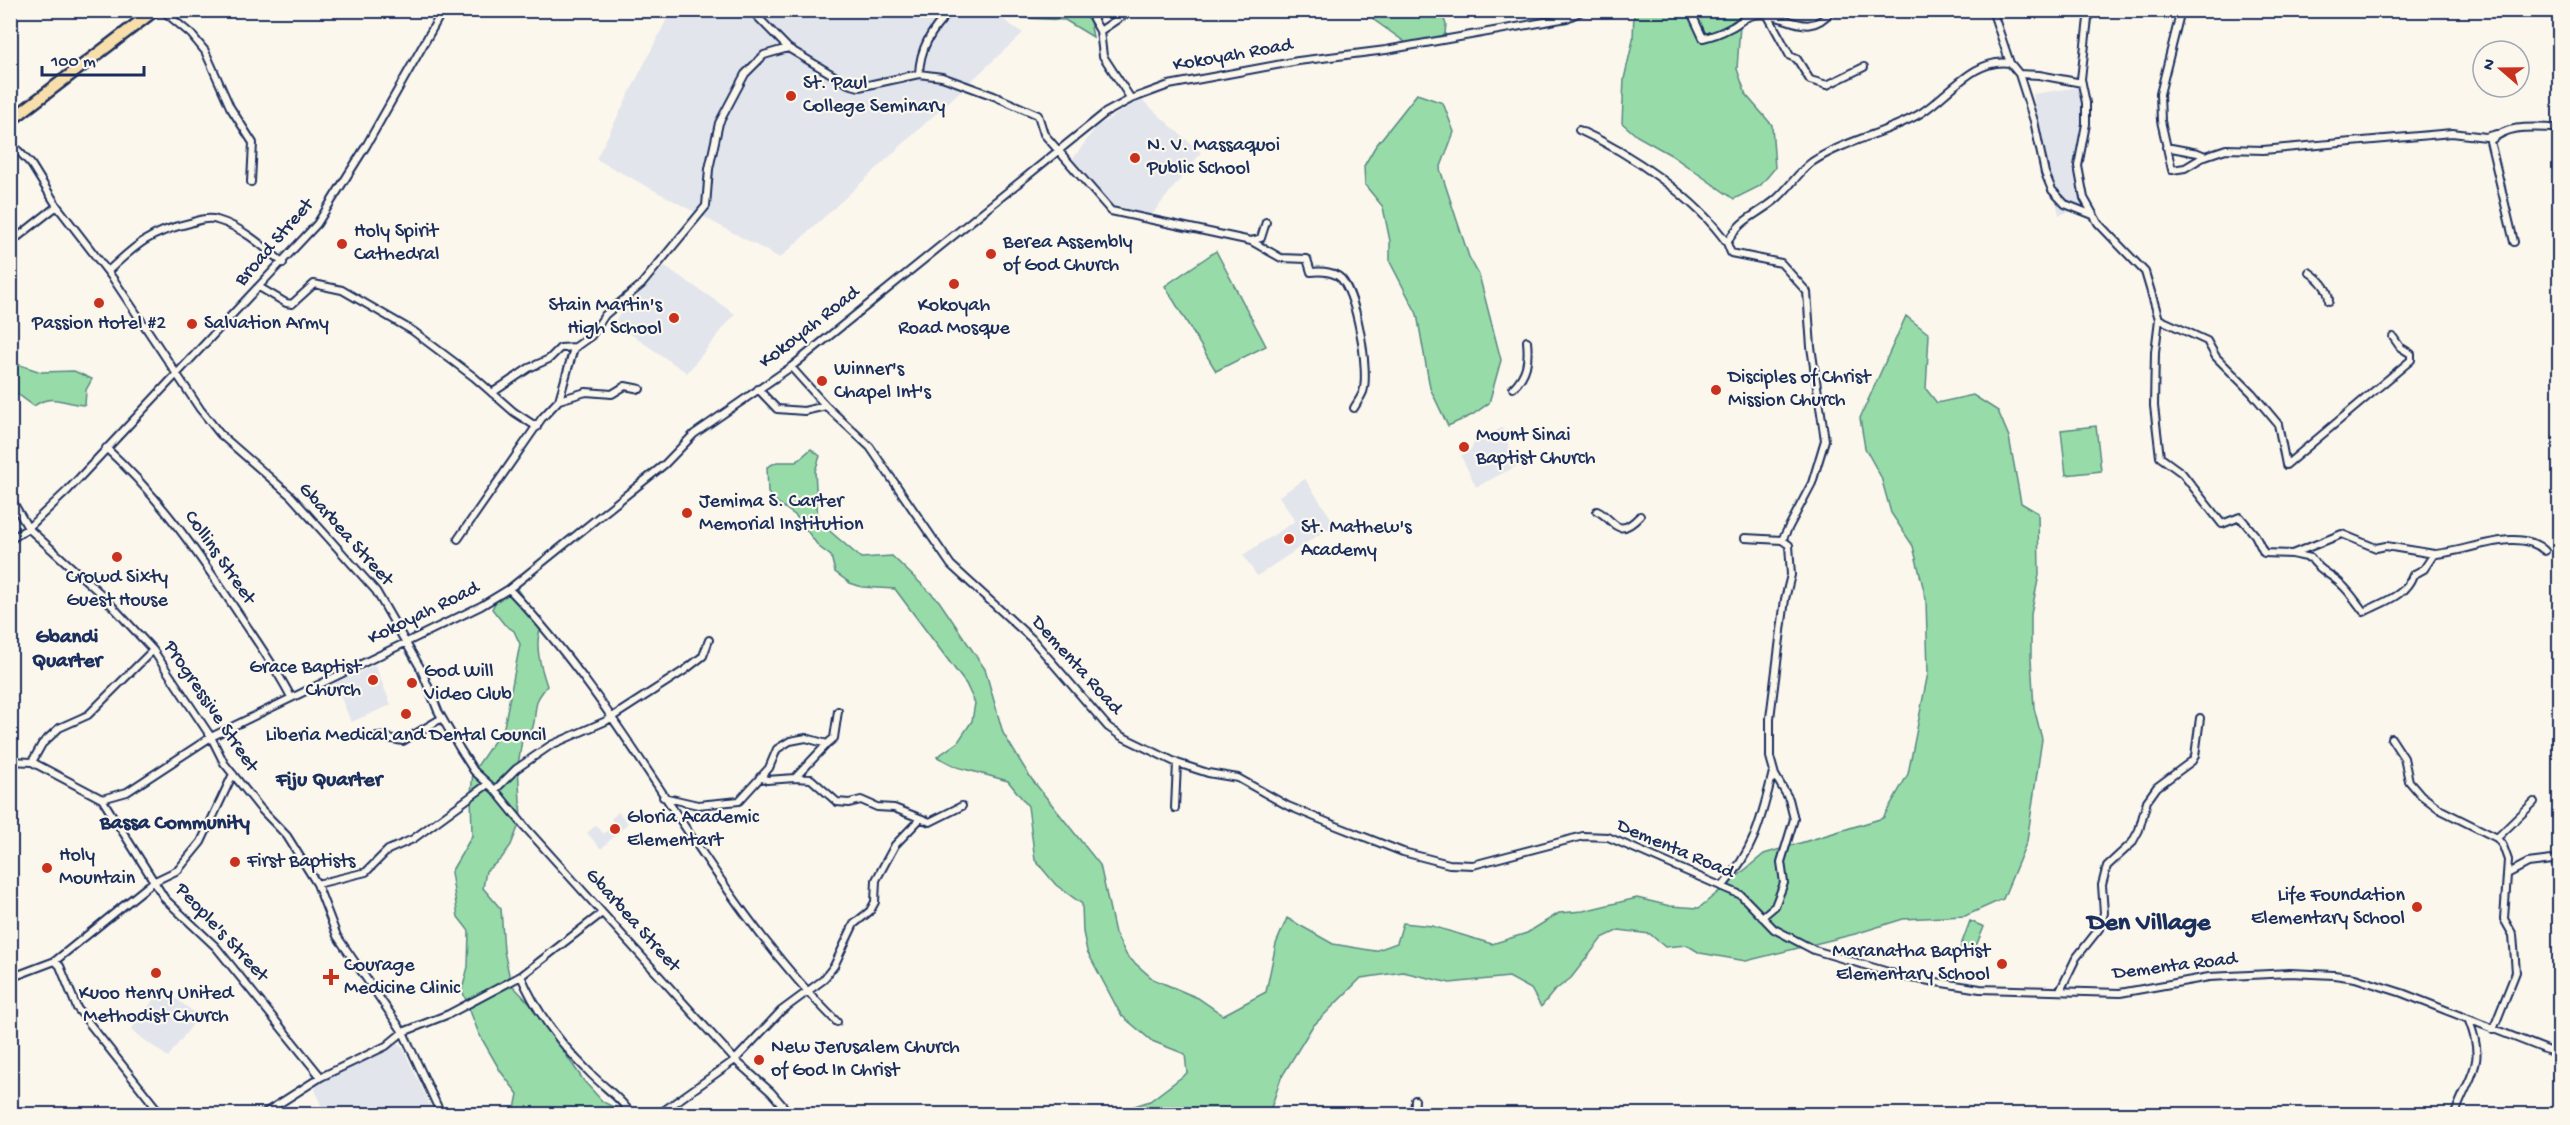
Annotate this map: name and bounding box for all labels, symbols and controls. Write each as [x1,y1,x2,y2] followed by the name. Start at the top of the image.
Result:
[1172,34,1297,78] street label: Kokoyah Road
[42,39,144,77] scale bar
[2471,39,2531,99] north arrow
[50,52,96,73] text: 100 m
[2479,56,2501,73] text: N
[803,73,946,119] place label: St. Paul College Seminary
[784,89,798,103] marker: St. Paul College Seminary
[1146,135,1280,181] place label: N. V. Massaquoi Public School
[1128,151,1142,165] marker: N. V. Massaquoi Public School
[230,193,320,292] street label: Broad Street
[354,221,440,267] place label: Holy Spirit Cathedral
[1002,232,1133,278] place label: Berea Assembly of God Church
[335,237,349,251] marker: Holy Spirit Cathedral
[984,247,998,261] marker: Berea Assembly of God Church
[947,277,961,291] marker: Kokoyah Road Mosque
[755,280,866,374] street label: Kokoyah Road
[548,295,663,341] place label: Stain Martin's High School
[898,295,1011,341] place label: Kokoyah Road Mosque
[92,296,106,310] marker: Passion Hotel #2
[667,311,681,325] marker: Stain Martin's High School
[31,313,166,336] place label: Passion Hotel #2
[204,313,329,336] place label: Salvation Army
[185,317,199,331] marker: Salvation Army
[834,359,932,405] place label: Winner's Chapel Int's
[1726,367,1872,413] place label: Disciples of Christ Mission Church
[815,374,829,388] marker: Winner's Chapel Int's
[1709,383,1723,397] marker: Disciples of Christ Mission Church
[1475,425,1596,471] place label: Mount Sinai Baptist Church
[1457,440,1471,454] marker: Mount Sinai Baptist Church
[292,478,399,593] street label: Gbarbea Street
[699,491,864,537] place label: Jemima S. Carter Memorial Institution
[680,506,694,520] marker: Jemima S. Carter Memorial Institution
[178,507,261,611] street label: Collins Street
[1301,517,1412,563] place label: St. Mathew's Academy
[1282,532,1296,546] marker: St. Mathew's Academy
[110,550,124,564] marker: Crowd Sixty Guest House
[66,567,168,613] place label: Crowd Sixty Guest House
[365,576,485,651] street label: Kokoyah Road
[1024,610,1128,722] street label: Dementa Road
[32,626,105,675] district label: Gbandi Quarter
[157,636,263,779] street label: Progressive Street
[249,657,363,703] place label: Grace Baptist Church
[423,661,512,707] place label: God Will Video Club
[366,673,380,687] marker: Grace Baptist Church
[405,676,419,690] marker: God Will Video Club
[399,707,413,721] marker: Liberia Medical and Dental Council
[265,725,547,748] place label: Liberia Medical and Dental Council
[275,769,385,794] district label: Fiju Quarter
[627,807,760,853] place label: Gloria Academic Elementart
[99,812,251,837] district label: Bassa Community
[1611,814,1739,886] street label: Dementa Road
[608,822,622,836] marker: Gloria Academic Elementart
[59,845,136,891] place label: Holy Mountain
[246,851,356,874] place label: First Baptists
[228,855,242,869] marker: First Baptists
[40,861,54,875] marker: Holy Mountain
[579,864,686,979] street label: Gbarbea Street
[169,878,274,989] street label: People's Street
[2251,885,2405,931] place label: Life Foundation Elementary School
[2410,900,2424,914] marker: Life Foundation Elementary School
[2085,909,2212,940] district label: Den Village
[1832,941,1992,987] place label: Maranatha Baptist Elementary School
[2110,948,2241,986] street label: Dementa Road
[344,955,461,1001] place label: Courage Medicine Clinic
[1995,957,2009,971] marker: Maranatha Baptist Elementary School
[149,966,163,980] marker: Kuoo Henry United Methodist Church
[322,968,340,986] marker: Courage Medicine Clinic
[79,983,235,1029] place label: Kuoo Henry United Methodist Church
[771,1037,960,1083] place label: New Jerusalem Church of God In Christ
[752,1053,766,1067] marker: New Jerusalem Church of God In Christ

